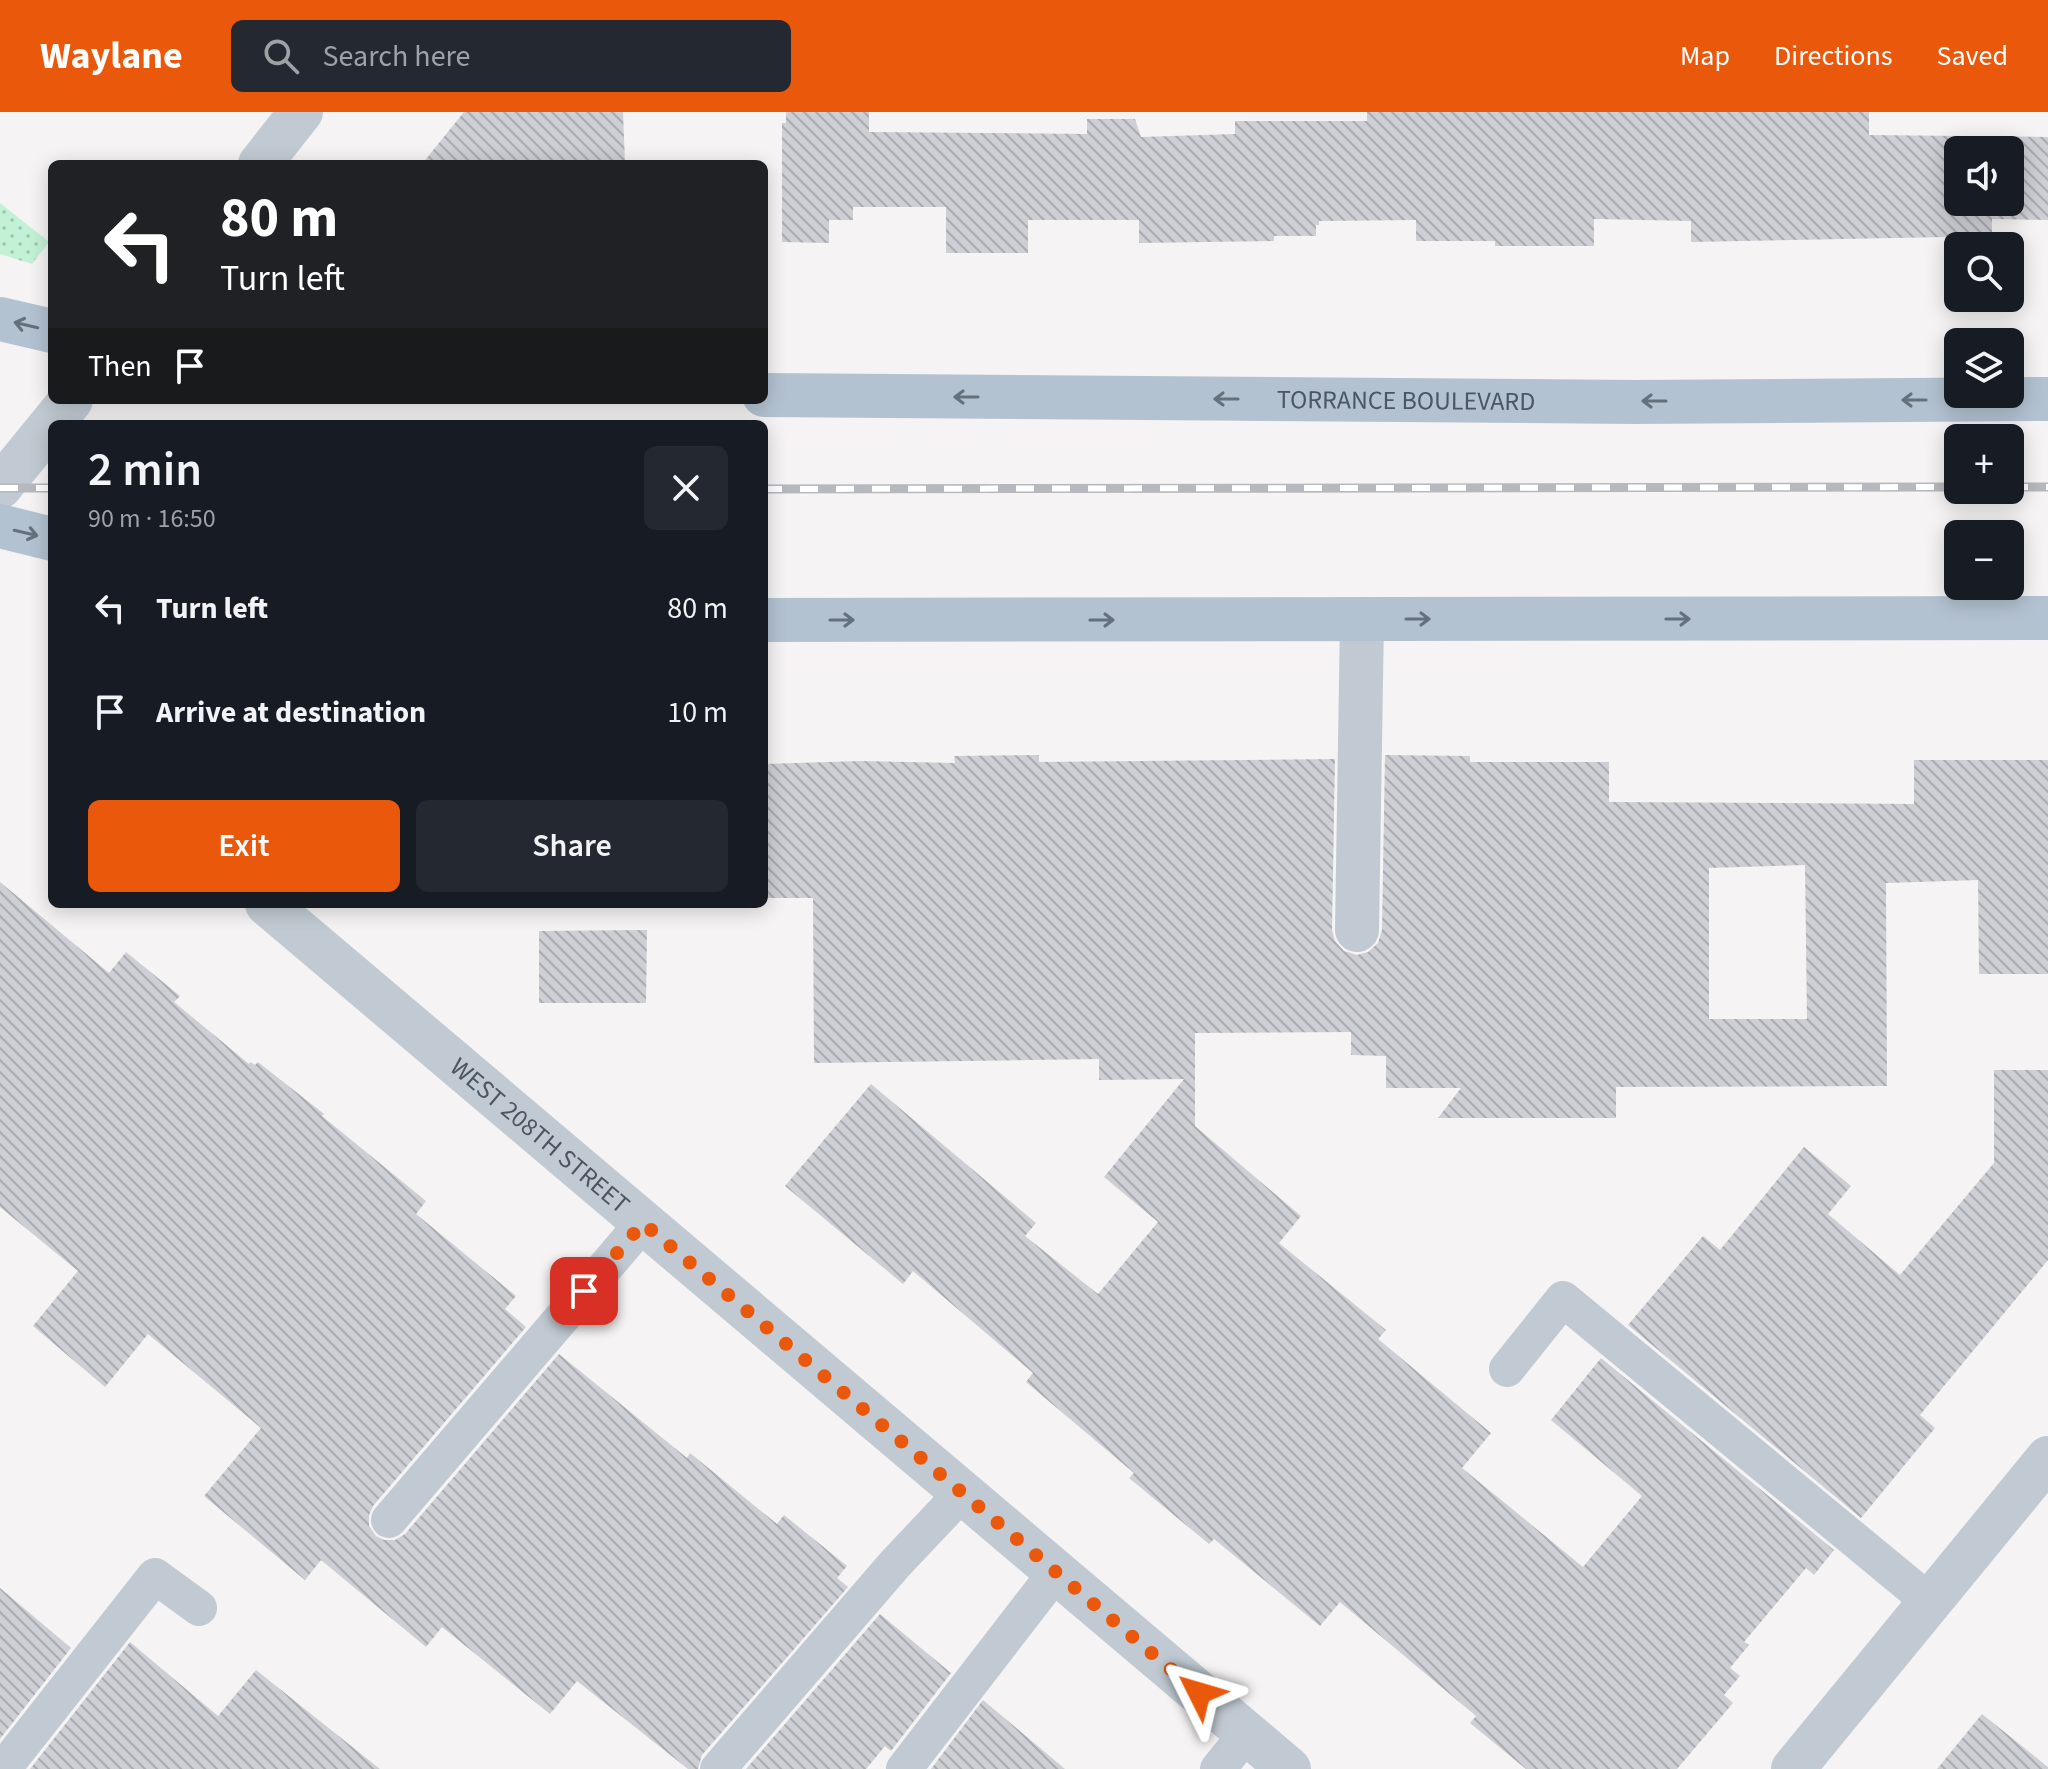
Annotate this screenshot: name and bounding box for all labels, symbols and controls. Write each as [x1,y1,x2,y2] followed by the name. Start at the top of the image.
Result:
[231,20,791,92] search box
[40,29,183,83] text: Waylane
[259,34,303,78] icon: search
[323,35,471,78] text: Search here
[1680,36,1730,76] text: Map
[1774,36,1893,76] text: Directions
[1937,36,2008,76] text: Saved
[1944,136,2024,600] map controls
[1944,136,2024,216] button: sound
[220,179,338,258] text: 80 m
[88,192,192,296] icon: left
[1944,232,2024,312] button: search
[220,253,345,304] text: Turn left
[14,317,39,332] one-way arrow
[1944,328,2024,408] button: layers
[168,344,212,388] icon: arrive
[88,345,152,388] text: Then
[1277,381,1535,420] street label: TORRANCE BOULEVARD
[953,389,980,405] one-way arrow
[1213,391,1240,407] one-way arrow
[1901,392,1928,408] one-way arrow
[1641,393,1668,409] one-way arrow
[1944,424,2024,504] button: +
[88,436,202,504] text: 2 min
[644,446,728,530] button: close
[88,500,216,537] text: 90 m · 16:50
[1944,520,2024,600] button: −
[13,526,38,541] one-way arrow
[88,586,132,630] icon: left
[156,587,268,630] text: Turn left
[667,587,728,630] text: 80 m
[1404,611,1431,627] one-way arrow
[1664,611,1691,627] one-way arrow
[828,612,855,628] one-way arrow
[1088,612,1115,628] one-way arrow
[88,690,132,734] icon: arrive
[156,691,426,734] text: Arrive at destination
[667,691,728,734] text: 10 m
[88,800,400,892] button: Exit
[416,800,728,892] button: Share
[442,1049,638,1223] street label: WEST 208TH STREET
[550,1257,618,1325] pin
[562,1269,606,1313] icon: arrive
[1157,1651,1241,1735] position arrow

